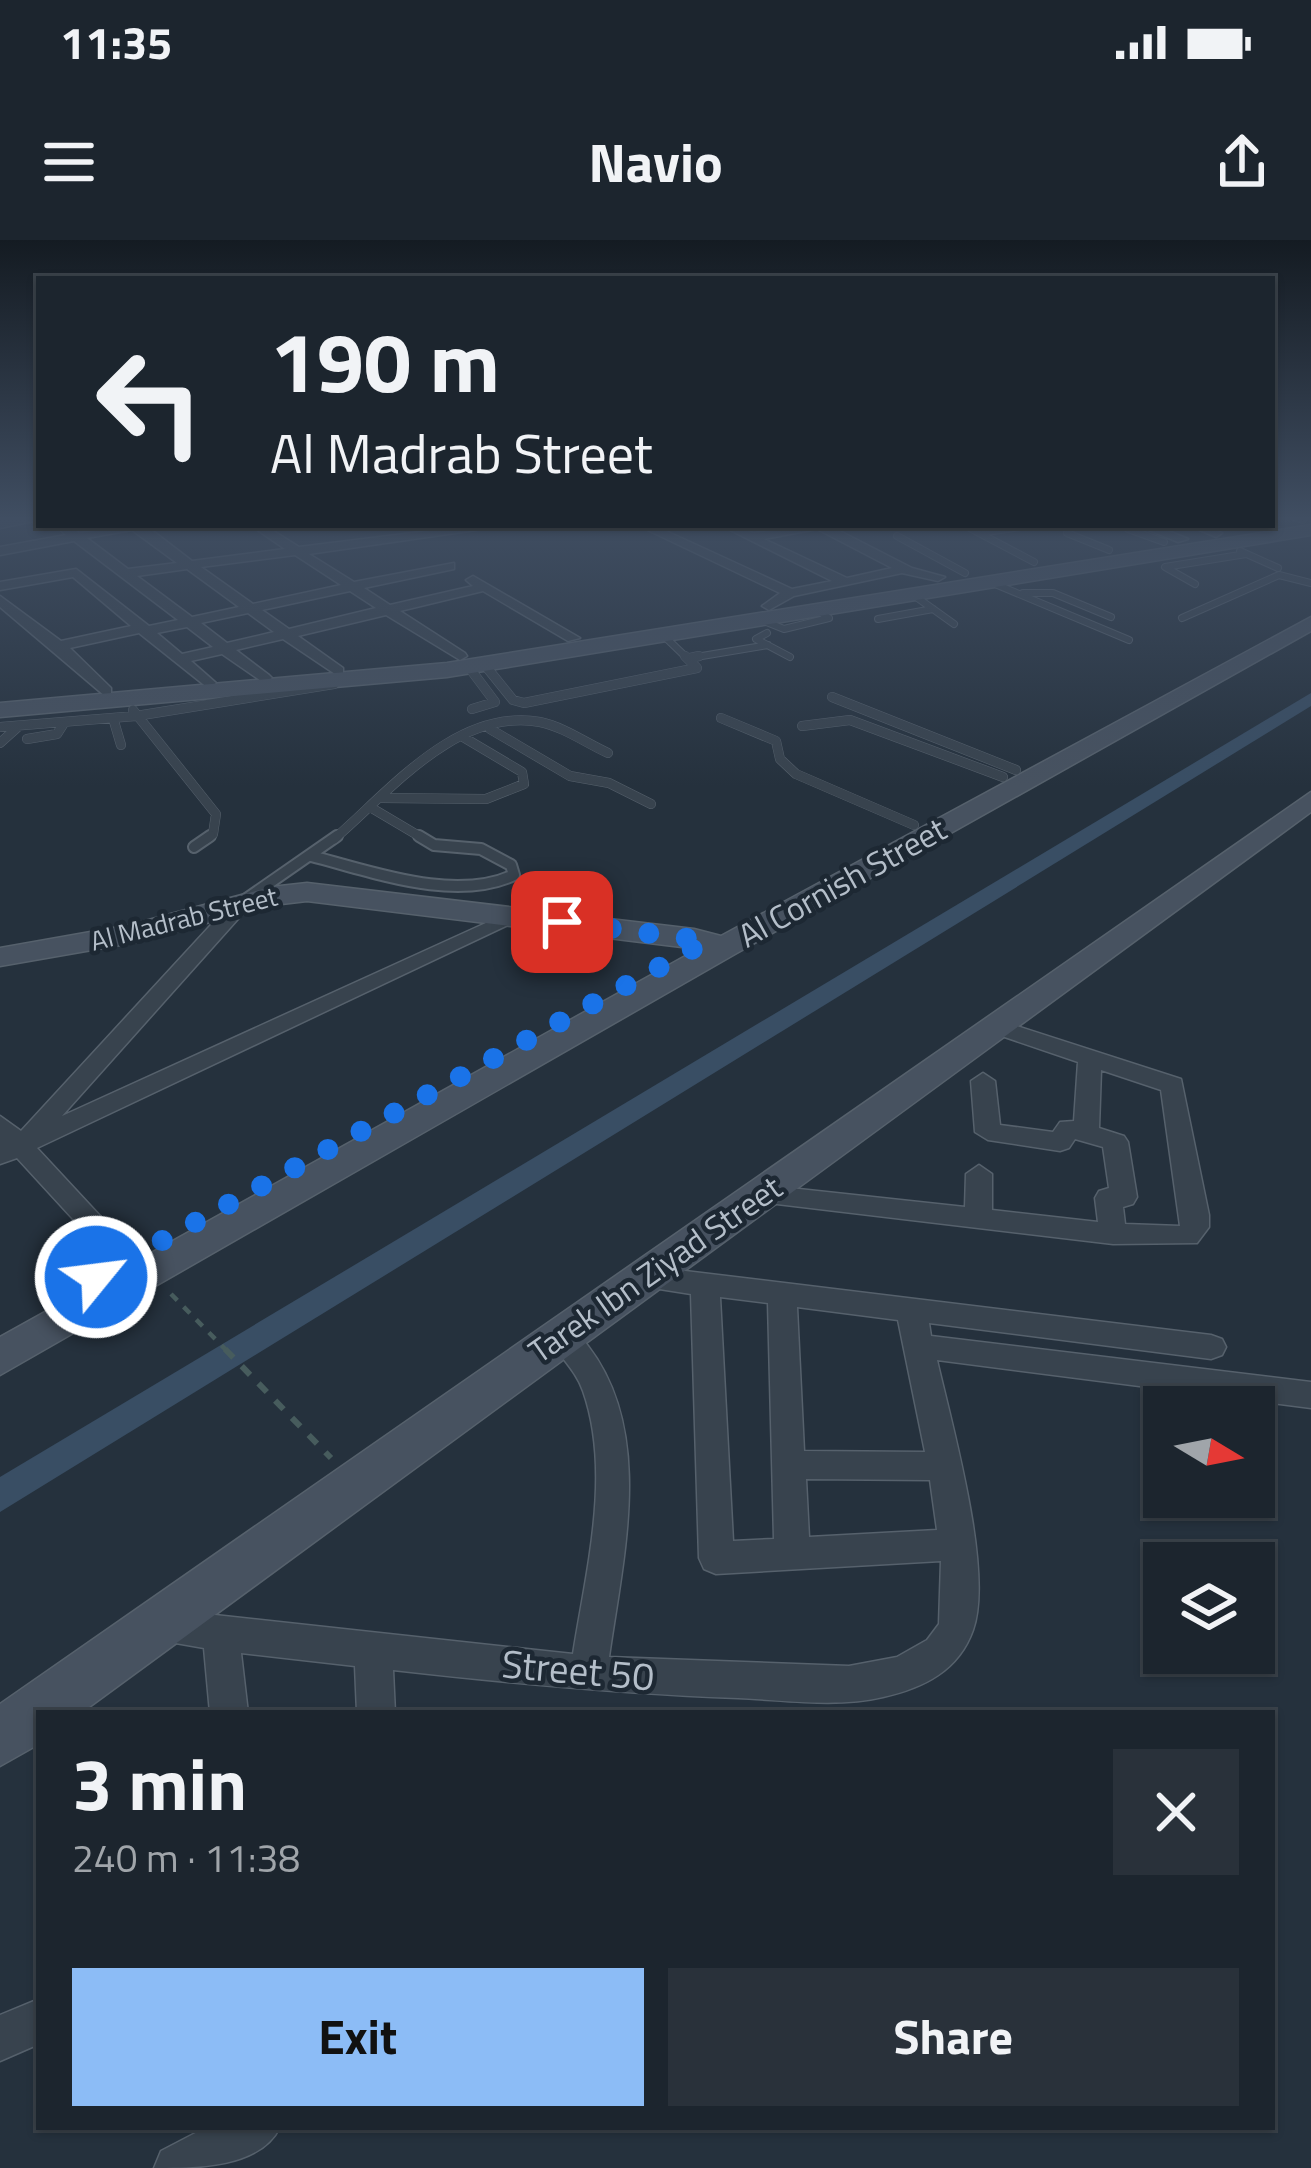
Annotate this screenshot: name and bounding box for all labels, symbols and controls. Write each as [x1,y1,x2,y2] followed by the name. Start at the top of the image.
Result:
[60,8,172,76] text: 11:35
[588,121,723,203] text: Navio
[36,129,102,195] icon: menu
[1209,129,1275,195] icon: share
[270,297,500,425] text: 190 m
[72,324,228,480] icon: left
[270,412,653,494] text: Al Madrab Street
[729,804,956,960] street label: Al Cornish Street
[511,871,613,973] pin
[86,874,282,961] street label: Al Madrab Street
[529,889,595,955] icon: arrive
[518,1163,792,1375] street label: Tarek Ibn Ziyad Street
[33,1214,159,1340] position arrow
[1143,1386,1275,1518] north arrow
[1143,1386,1275,1674] map controls
[1143,1542,1275,1674] button: layers
[499,1633,657,1706] street label: Street 50
[72,1728,247,1838] text: 3 min
[1113,1749,1239,1875] button: close
[72,1828,300,1887] text: 240 m · 11:38
[72,1968,644,2106] button: Exit
[668,1968,1239,2106] button: Share

